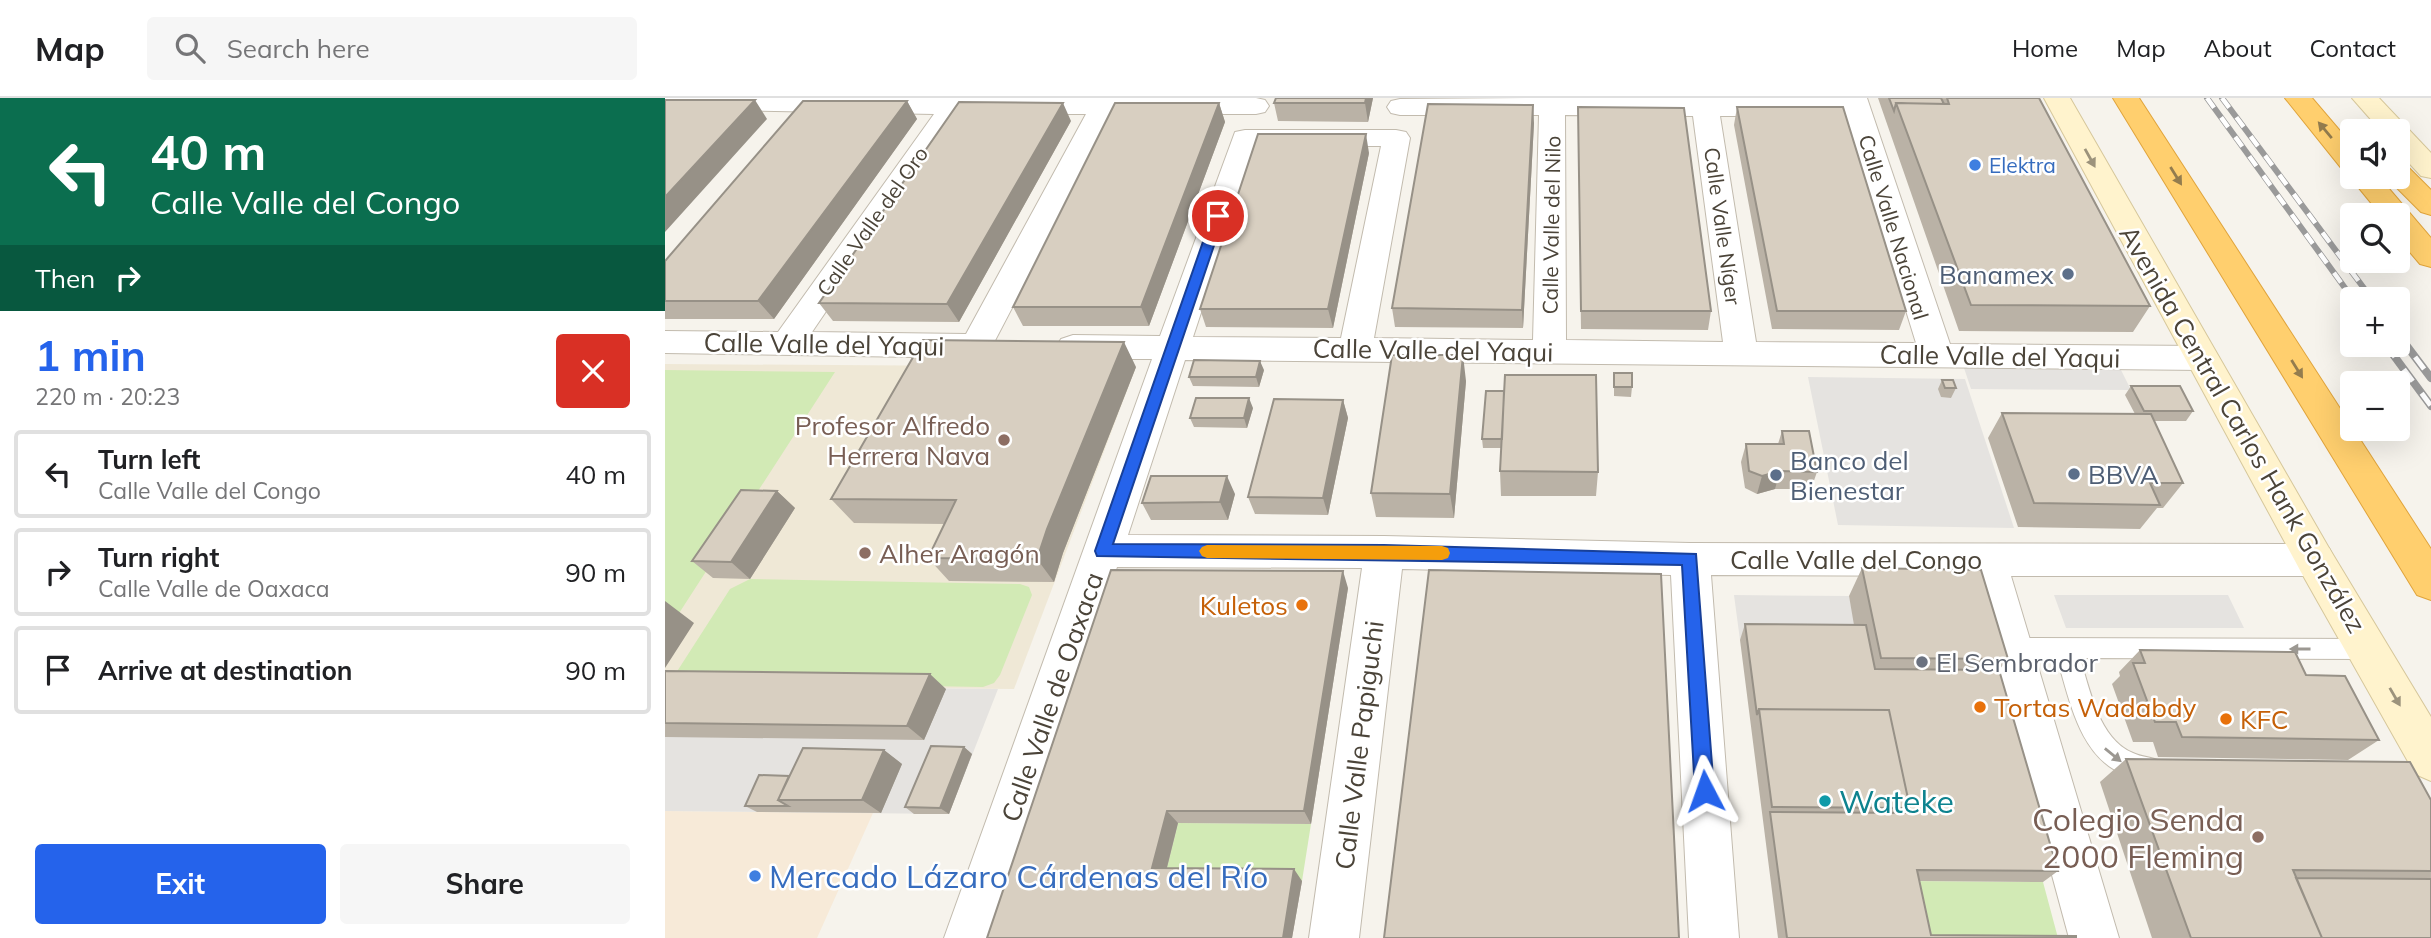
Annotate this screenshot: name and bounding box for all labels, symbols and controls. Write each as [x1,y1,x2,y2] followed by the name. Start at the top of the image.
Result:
[147,17,637,80] search box
[35,28,105,69] text: Map
[171,29,209,67] icon: search
[227,32,370,65] text: Search here
[2012,33,2078,63] text: Home
[2116,33,2166,63] text: Map
[2204,33,2272,63] text: About
[2310,33,2396,63] text: Contact
[2340,119,2410,441] map controls
[2340,119,2410,189] button: sound
[150,121,266,182] text: 40 m
[2318,122,2333,139] one-way arrow
[35,126,126,217] icon: left
[1853,131,1935,323] street label: Calle Valle Nacional
[1536,135,1566,315] street label: Calle Valle del Nilo
[811,141,933,301] street label: Calle Valle del Oro
[1699,146,1747,307] street label: Calle Valle Níger
[2084,148,2096,167] one-way arrow
[1989,152,2056,178] place label: Elektra
[1967,157,1983,173] marker: Elektra
[2169,167,2182,186] one-way arrow
[150,182,460,222] text: Calle Valle del Congo
[1188,186,1248,246] pin
[1199,197,1237,235] icon: arrive
[2340,203,2410,273] button: search
[2113,219,2373,639] street label: Avenida Central Carlos Hank González
[1939,258,2054,291] place label: Banamex
[109,259,147,297] icon: right
[35,262,95,295] text: Then
[2060,266,2076,282] marker: Banamex
[2340,287,2410,357] button: +
[703,325,945,363] street label: Calle Valle del Yaqui
[35,329,146,382] text: 1 min
[1312,331,1554,369] street label: Calle Valle del Yaqui
[556,334,630,408] button: close
[1879,337,2121,375] street label: Calle Valle del Yaqui
[2290,359,2303,378] one-way arrow
[2340,371,2410,441] button: −
[35,382,180,411] text: 220 m · 20:23
[795,409,990,472] place label: Profesor Alfredo Herrera Nava
[996,432,1012,448] marker: Profesor Alfredo Herrera Nava
[98,443,200,476] text: Turn left
[1790,444,1909,507] place label: Banco del Bienestar
[39,455,77,493] icon: left
[565,458,626,491] text: 40 m
[2088,458,2159,491] place label: BBVA
[2066,466,2082,482] marker: BBVA
[1768,467,1784,483] marker: Banco del Bienestar
[98,476,321,505] text: Calle Valle del Congo
[879,537,1040,570] place label: Alher Aragón
[98,541,219,574] text: Turn right
[1730,543,1982,576] street label: Calle Valle del Congo
[857,545,873,561] marker: Alher Aragón
[39,553,77,591] icon: right
[565,556,626,589] text: 90 m
[994,568,1110,826] street label: Calle Valle de Oaxaca
[98,574,330,603] text: Calle Valle de Oaxaca
[1200,589,1288,622] place label: Kuletos
[1294,597,1310,613] marker: Kuletos
[1327,619,1391,871] street label: Calle Valle Papiguchi
[2288,643,2310,655] one-way arrow
[1936,646,2098,679] place label: El Sembrador
[39,651,77,689] icon: arrive
[98,654,353,687] text: Arrive at destination
[565,654,626,687] text: 90 m
[1914,654,1930,670] marker: El Sembrador
[2389,687,2401,706] one-way arrow
[1994,691,2196,724] place label: Tortas Wadabdy
[1972,699,1988,715] marker: Tortas Wadabdy
[2240,703,2288,736] place label: KFC
[2218,711,2234,727] marker: KFC
[2104,747,2122,762] one-way arrow
[1668,754,1742,828] position arrow
[1839,781,1954,821] place label: Wateke
[1817,793,1833,809] marker: Wateke
[2032,799,2244,876] place label: Colegio Senda 2000 Fleming
[2250,829,2266,845] marker: Colegio Senda 2000 Fleming
[35,844,326,924] button: Exit
[340,844,630,924] button: Share
[769,856,1268,896] place label: Mercado Lázaro Cárdenas del Río
[747,868,763,884] marker: Mercado Lázaro Cárdenas del Río

